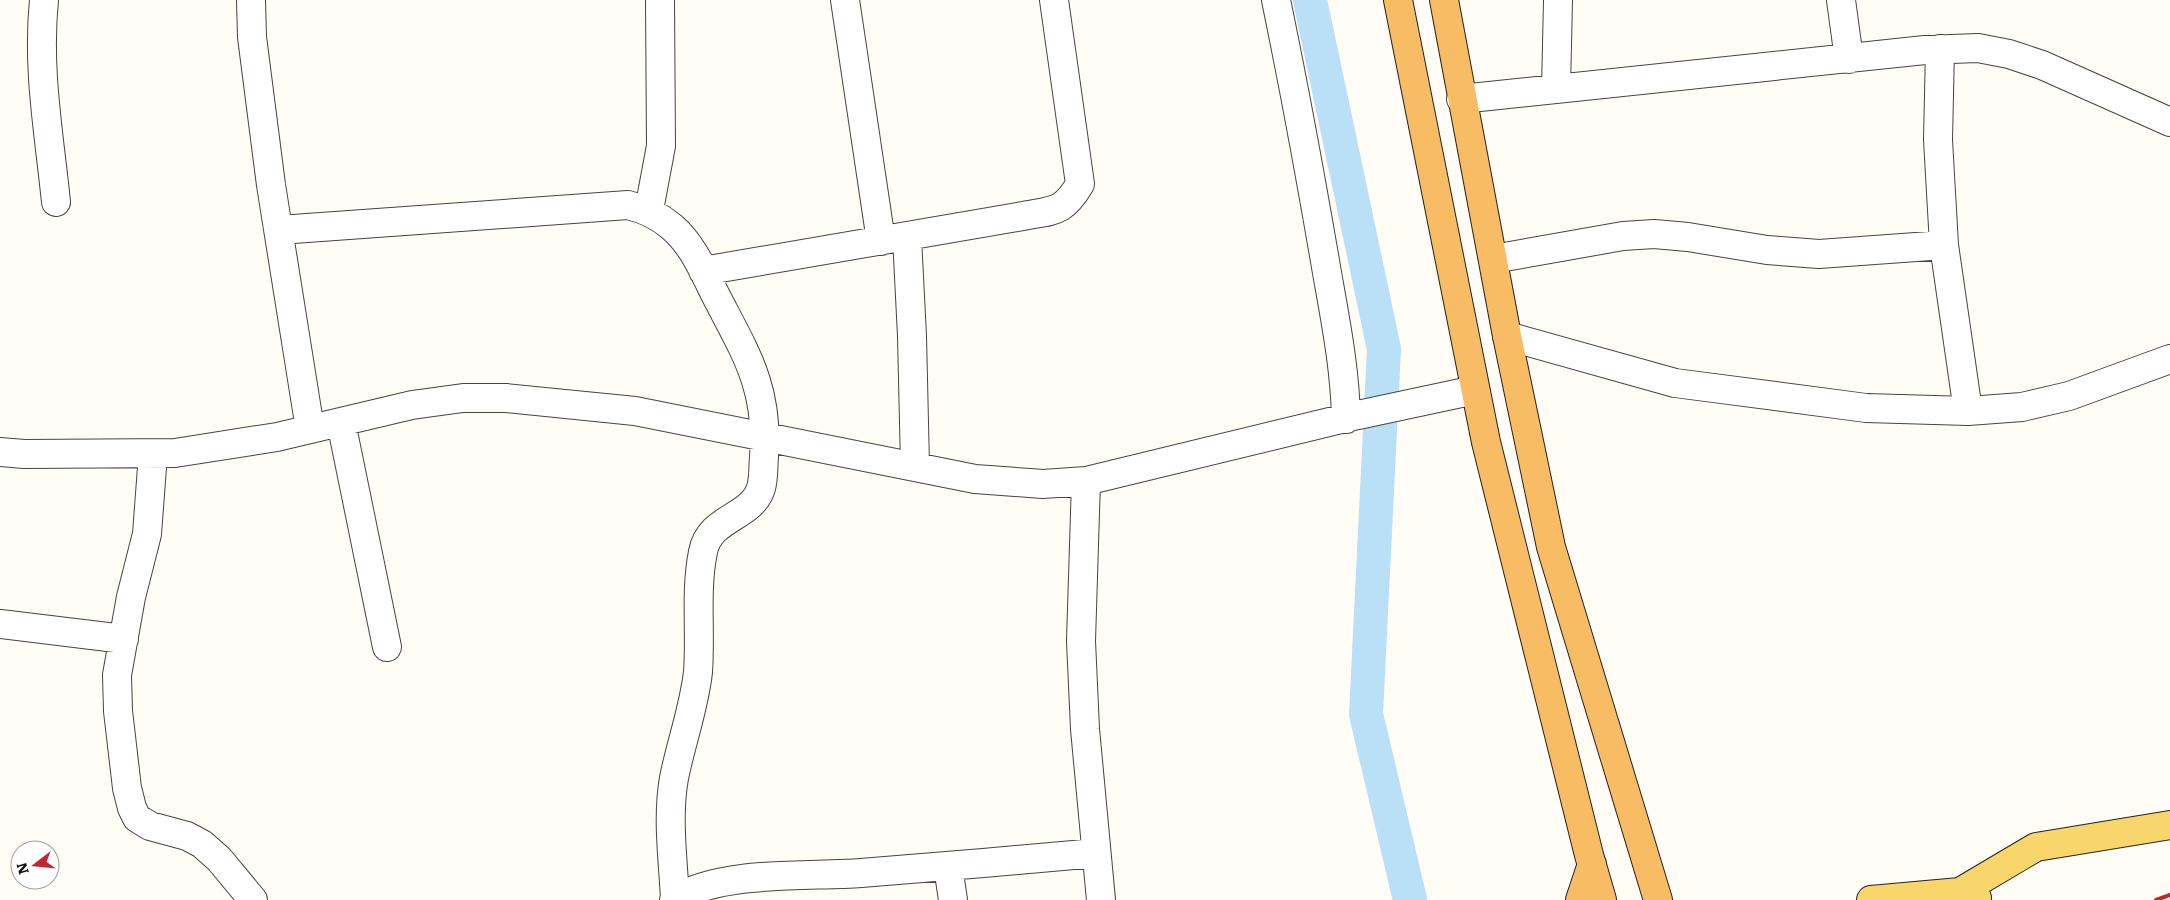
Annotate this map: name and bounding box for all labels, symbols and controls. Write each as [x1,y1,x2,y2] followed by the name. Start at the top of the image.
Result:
[10,840,60,890] north arrow
[10,860,33,877] text: N

